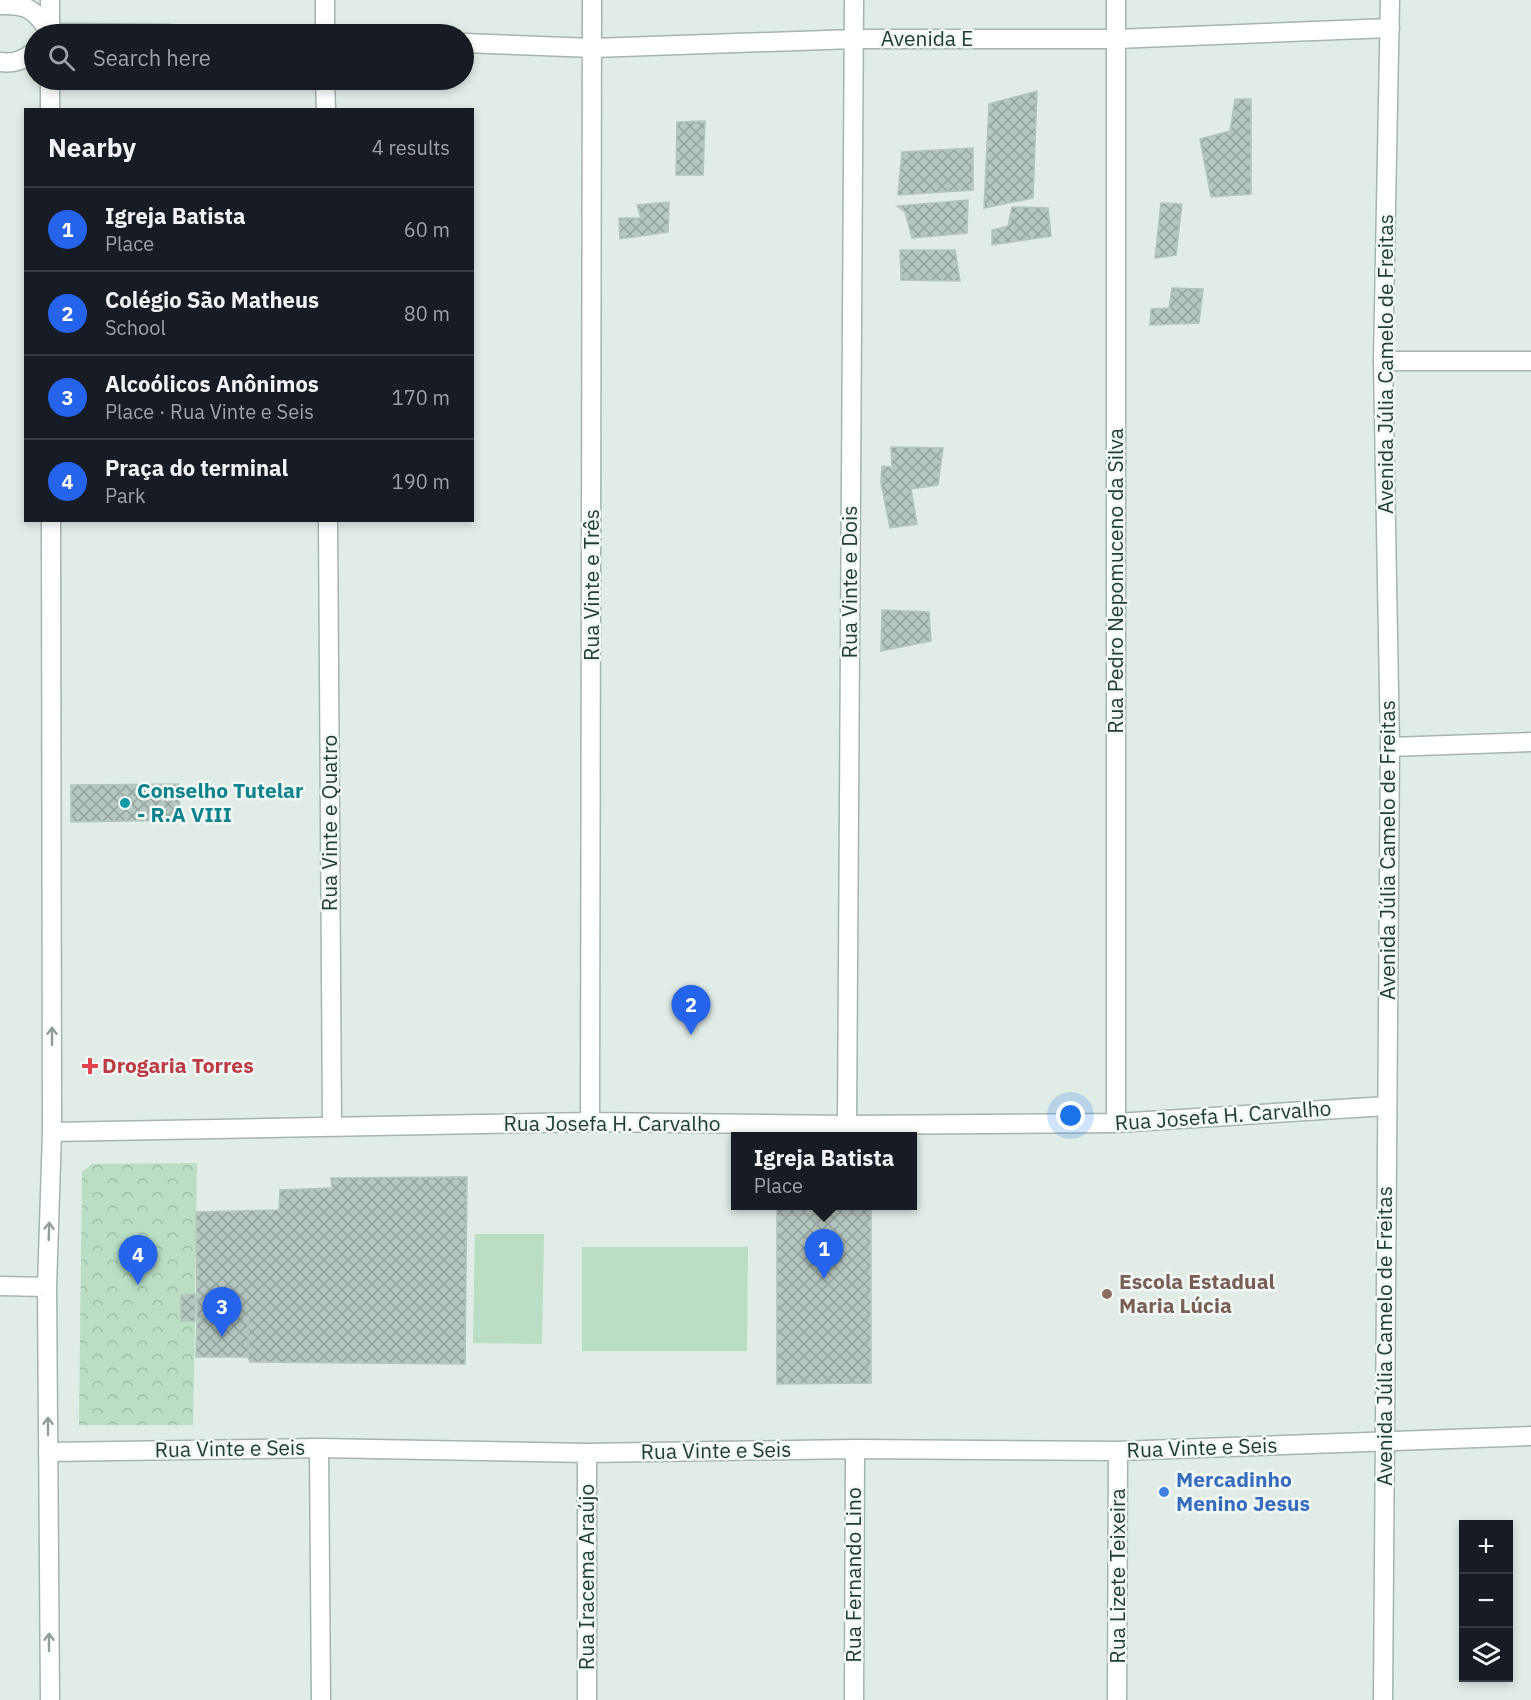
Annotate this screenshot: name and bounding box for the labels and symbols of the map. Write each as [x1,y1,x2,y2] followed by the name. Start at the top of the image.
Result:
[881,24,973,52] street label: Avenida E
[1371,214,1399,514] street label: Avenida Júlia Camelo de Freitas
[1101,428,1129,734] street label: Rua Pedro Nepomuceno da Silva
[835,505,863,659] street label: Rua Vinte e Dois
[577,509,605,661] street label: Rua Vinte e Três
[1373,700,1401,1000] street label: Avenida Júlia Camelo de Freitas
[315,735,343,911] street label: Rua Vinte e Quatro
[137,776,304,828] place label: Conselho Tutelar - R.A VIII
[118,796,132,810] marker: Conselho Tutelar - R.A VIII
[672,986,710,1035] pin: 2
[46,1026,58,1046] one-way arrow
[102,1051,254,1079] place label: Drogaria Torres
[83,1059,97,1073] marker: Drogaria Torres
[1114,1093,1332,1137] street label: Rua Josefa H. Carvalho
[1056,1101,1085,1130] your location
[503,1109,721,1137] street label: Rua Josefa H. Carvalho
[1370,1186,1398,1486] street label: Avenida Júlia Camelo de Freitas
[43,1221,55,1241] one-way arrow
[804,1230,844,1279] pin: 1
[118,1236,158,1285] pin: 4
[1119,1267,1275,1319] place label: Escola Estadual Maria Lúcia
[1100,1287,1114,1301] marker: Escola Estadual Maria Lúcia
[202,1288,242,1337] pin: 3
[42,1416,54,1436] one-way arrow
[1126,1430,1278,1464] street label: Rua Vinte e Seis
[154,1433,306,1463] street label: Rua Vinte e Seis
[640,1435,792,1465] street label: Rua Vinte e Seis
[1176,1465,1310,1517] place label: Mercadinho Menino Jesus
[572,1484,600,1670] street label: Rua Iracema Araújo
[1157,1485,1171,1499] marker: Mercadinho Menino Jesus
[839,1487,867,1663] street label: Rua Fernando Lino
[1103,1488,1131,1664] street label: Rua Lizete Teixeira
[43,1632,55,1652] one-way arrow

